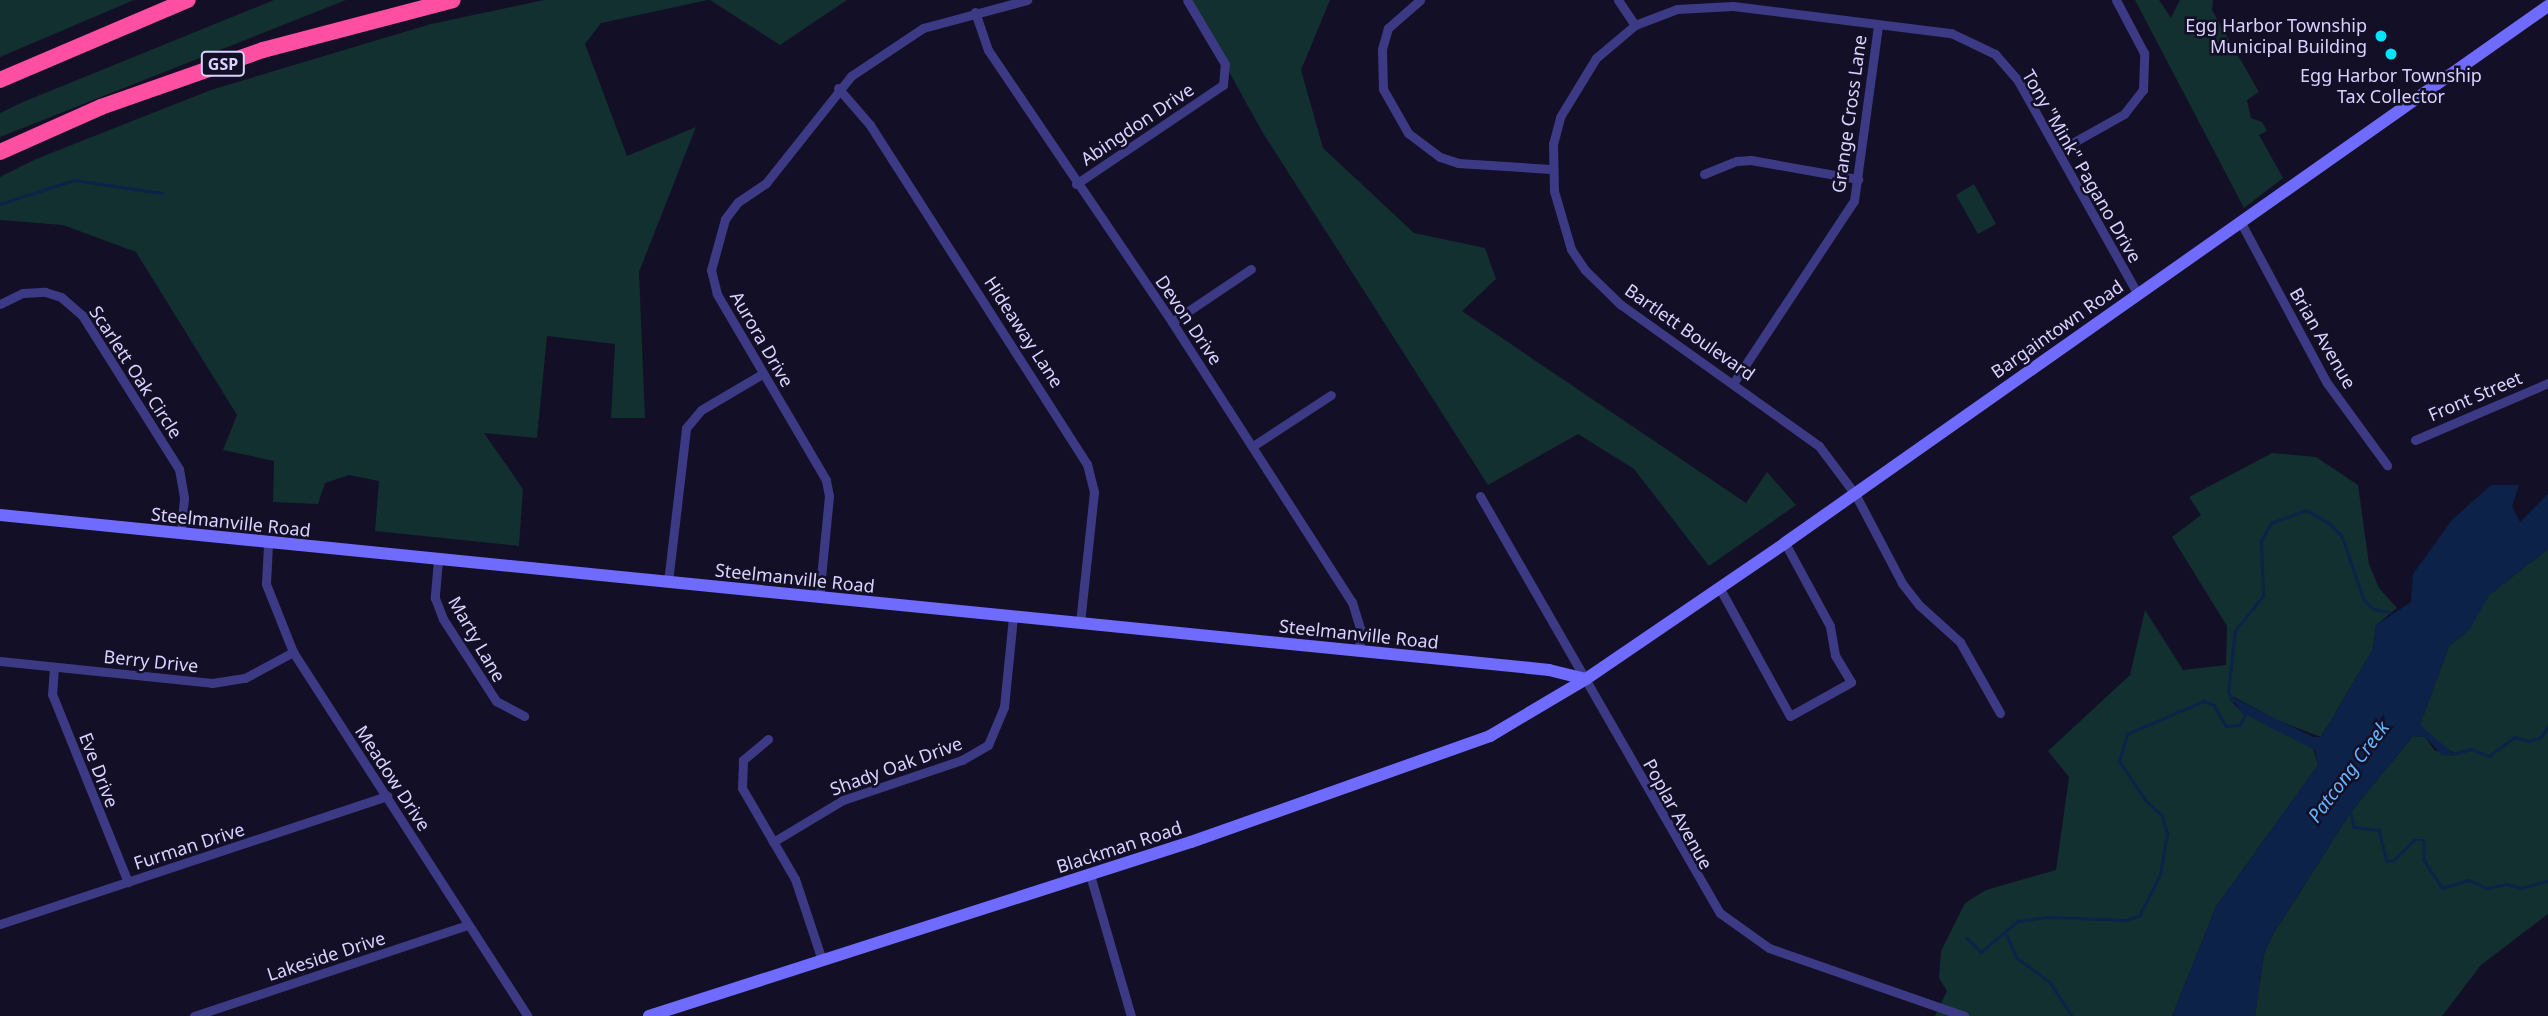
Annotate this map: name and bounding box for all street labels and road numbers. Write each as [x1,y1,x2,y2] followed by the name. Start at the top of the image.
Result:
[1827,34,1871,194] street label: Grange Cross Lane
[200,52,246,76] road number: GSP
[2018,66,2146,266] street label: Tony "Mink" Pagano Drive
[1076,78,1198,170] street label: Abingdon Drive
[1151,271,1227,369] street label: Devon Drive
[980,272,1068,392] street label: Hideaway Lane
[1987,275,2127,383] street label: Bargaintown Road
[1621,279,1759,385] street label: Bartlett Boulevard
[2285,284,2361,392] street label: Brian Avenue
[726,287,798,391] street label: Aurora Drive
[85,302,187,442] street label: Scarlett Oak Circle
[2425,367,2525,425] street label: Front Street
[150,503,312,541] street label: Steelmanville Road
[714,559,876,597] street label: Steelmanville Road
[444,592,510,686] street label: Marty Lane
[1278,615,1440,653] street label: Steelmanville Road
[103,645,199,677] street label: Berry Drive
[351,721,435,835] street label: Meadow Drive
[75,729,123,811] street label: Eve Drive
[827,732,965,800] street label: Shady Oak Drive
[1639,755,1717,873] street label: Poplar Avenue
[1054,817,1184,877] street label: Blackman Road
[131,818,247,874] street label: Furman Drive
[264,927,388,985] street label: Lakeside Drive

